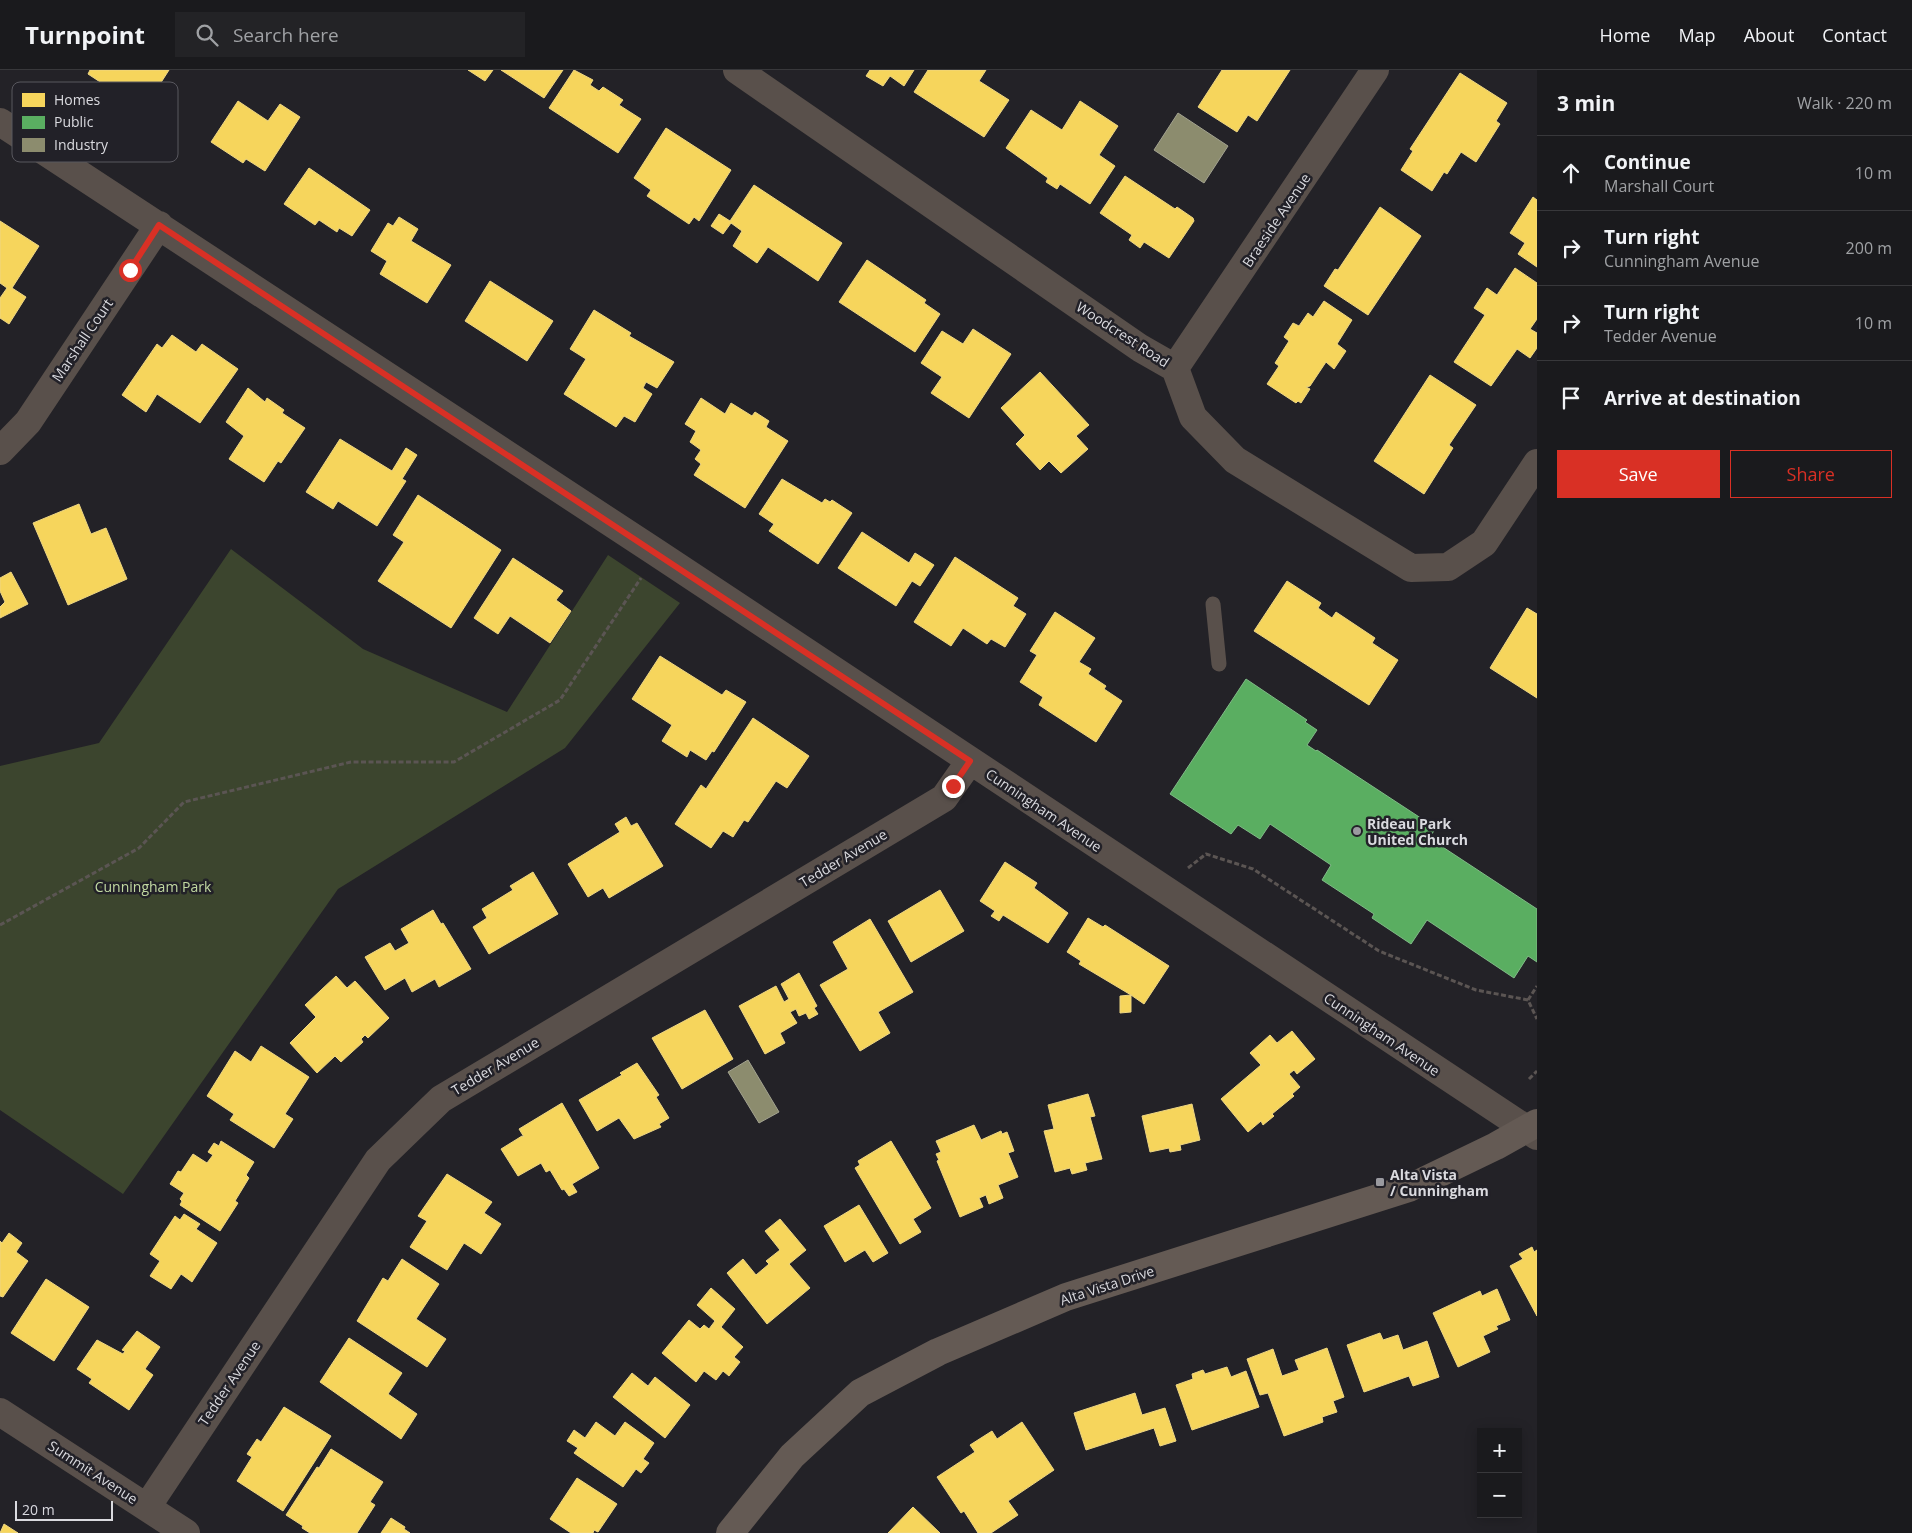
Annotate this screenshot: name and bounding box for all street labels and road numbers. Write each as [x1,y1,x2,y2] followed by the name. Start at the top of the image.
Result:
[1238,169,1315,271] street label: Braeside Avenue
[47,295,117,385] street label: Marshall Court
[1073,297,1173,371] street label: Woodcrest Road
[982,764,1106,856] street label: Cunningham Avenue
[796,824,890,892] street label: Tedder Avenue
[1320,988,1444,1080] street label: Cunningham Avenue
[448,1032,542,1100] street label: Tedder Avenue
[1057,1261,1157,1309] street label: Alta Vista Drive
[194,1337,265,1429] street label: Tedder Avenue
[45,1436,142,1508] street label: Summit Avenue

